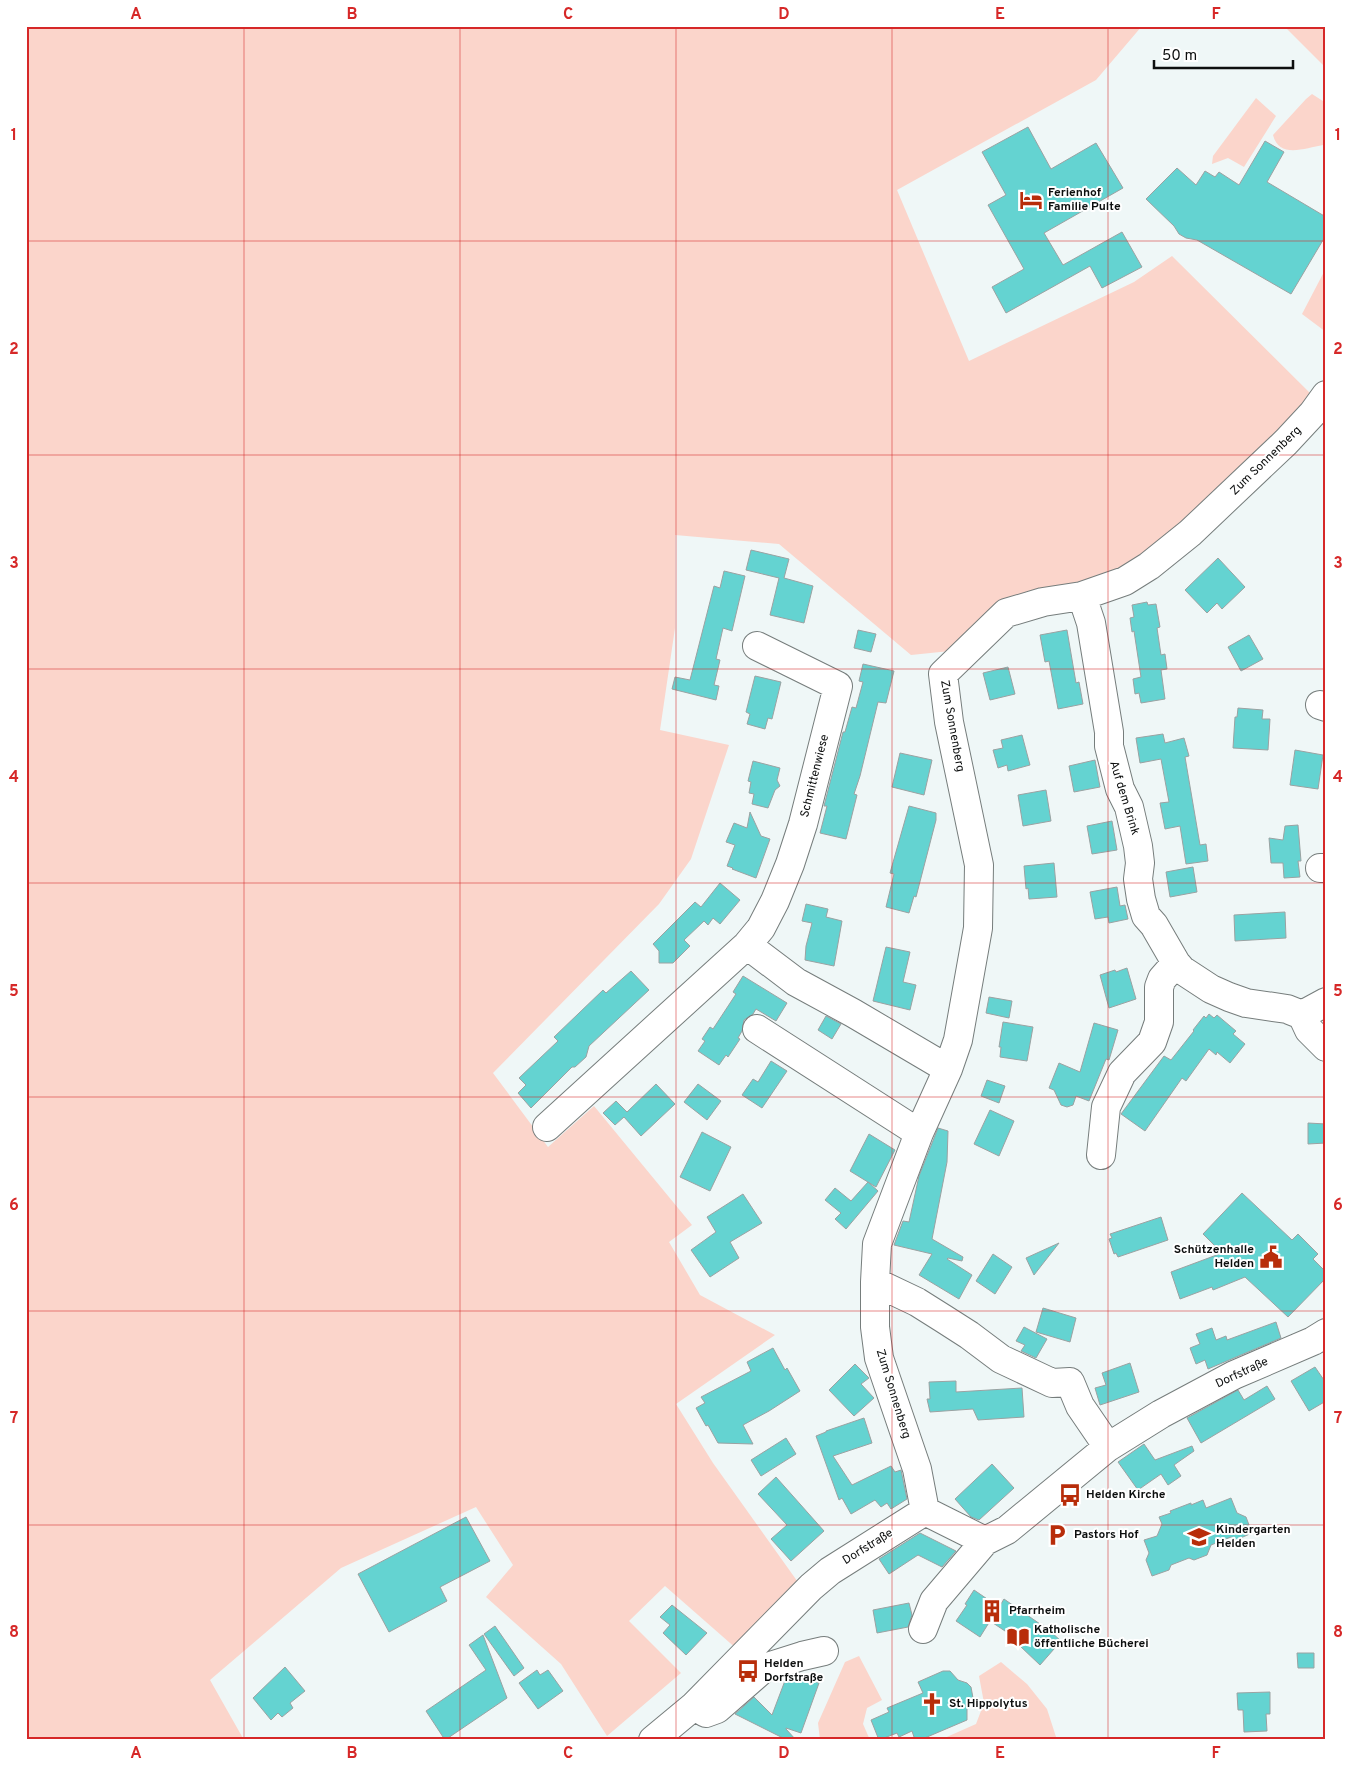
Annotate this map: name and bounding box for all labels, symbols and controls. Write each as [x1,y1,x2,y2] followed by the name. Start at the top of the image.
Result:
[130,5,142,25] text: A
[346,5,358,25] text: B
[563,5,573,25] text: C
[778,5,790,25] text: D
[995,5,1005,25] text: E
[1211,5,1221,25] text: F
[1154,38,1293,70] scale bar
[1162,47,1197,66] text: 50 m
[11,126,17,146] text: 1
[1335,126,1341,146] text: 1
[1048,185,1121,215] place label: Ferienhof Familie Pulte
[1018,187,1044,213] hotel icon: Ferienhof Familie Pulte
[9,340,19,360] text: 2
[1333,340,1343,360] text: 2
[1227,423,1305,499] street label: Zum Sonnenberg
[9,554,19,574] text: 3
[1333,554,1343,574] text: 3
[936,679,968,773] street label: Zum Sonnenberg
[797,733,833,819] street label: Schmittenwiese
[1105,759,1143,837] street label: Auf dem Brink
[9,768,19,788] text: 4
[1333,768,1343,788] text: 4
[9,982,19,1002] text: 5
[1333,982,1343,1002] text: 5
[9,1196,19,1216] text: 6
[1333,1196,1343,1216] text: 6
[1174,1242,1254,1272] place label: Schützenhalle Helden
[1258,1244,1284,1270] public building icon: Schützenhalle Helden
[872,1347,914,1441] street label: Zum Sonnenberg
[1213,1354,1271,1392] street label: Dorfstraße
[10,1409,18,1429] text: 7
[1334,1409,1342,1429] text: 7
[1057,1482,1083,1508] bus stop icon: Helden Kirche
[1086,1487,1166,1503] place label: Helden Kirche
[1044,1522,1070,1548] parking icon: Pastors Hof
[1216,1522,1291,1552] place label: Kindergarten Helden
[1186,1524,1212,1550] school or university icon: Kindergarten Helden
[840,1525,896,1569] street label: Dorfstraße
[1074,1527,1139,1543] place label: Pastors Hof
[979,1598,1005,1624] building icon: Pfarrheim
[1009,1603,1065,1619] place label: Pfarrheim
[1034,1622,1149,1652] place label: Katholische öffentliche Bücherei
[9,1623,19,1643] text: 8
[1333,1623,1343,1643] text: 8
[1005,1624,1031,1650] library icon: Katholische öffentliche Bücherei
[764,1656,824,1686] place label: Helden Dorfstraße
[735,1658,761,1684] bus stop icon: Helden Dorfstraße
[919,1691,945,1717] church icon: St. Hippolytus
[949,1696,1028,1712] place label: St. Hippolytus
[130,1744,142,1764] text: A
[346,1744,358,1764] text: B
[563,1744,573,1764] text: C
[778,1744,790,1764] text: D
[995,1744,1005,1764] text: E
[1211,1744,1221,1764] text: F

